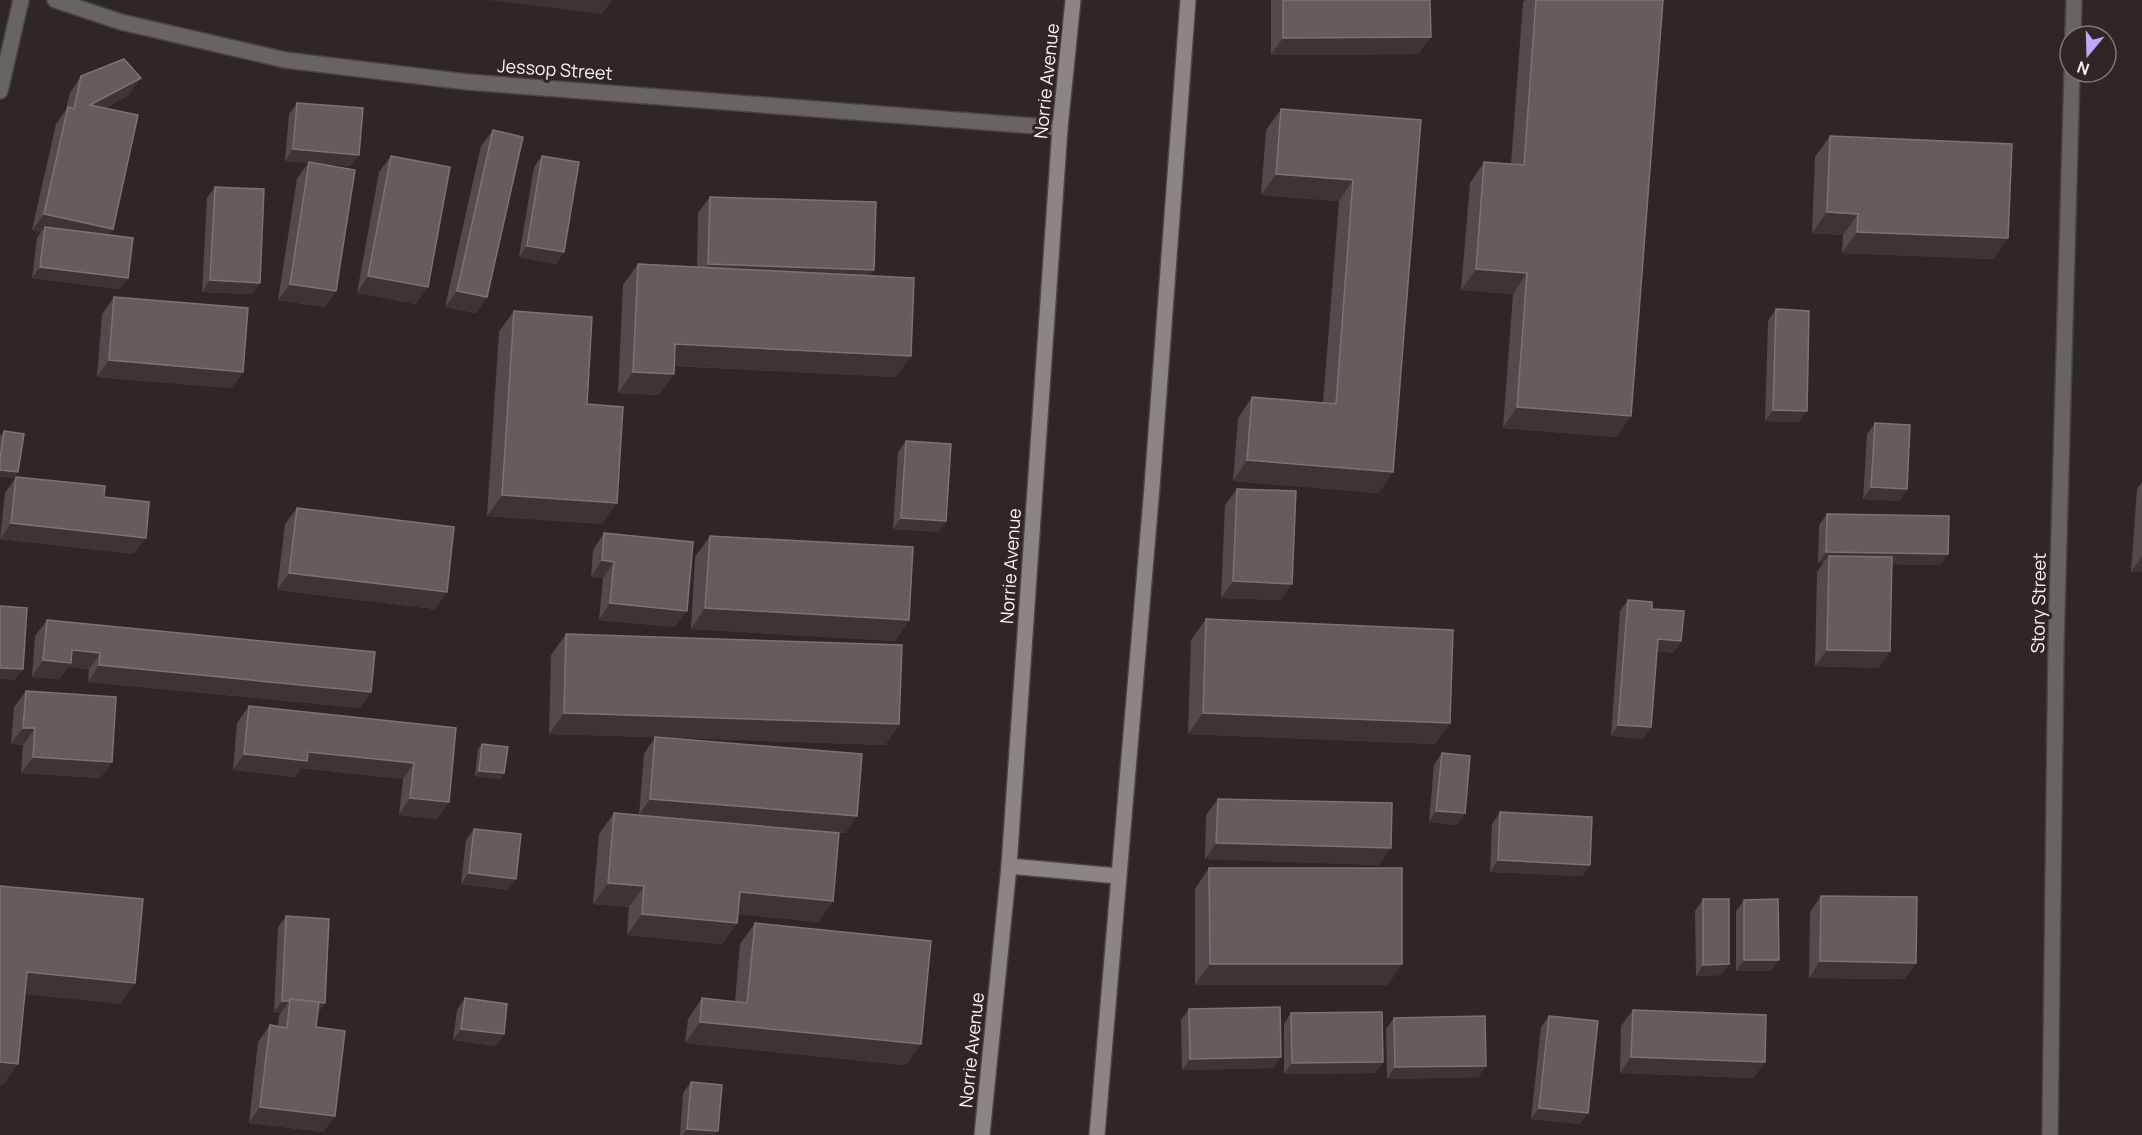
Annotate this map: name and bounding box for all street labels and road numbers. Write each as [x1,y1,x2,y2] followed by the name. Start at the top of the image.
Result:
[1028,22,1064,140] street label: Norrie Avenue
[497,53,613,85] street label: Jessop Street
[994,507,1026,625] street label: Norrie Avenue
[2025,552,2051,654] street label: Story Street
[953,991,989,1109] street label: Norrie Avenue

